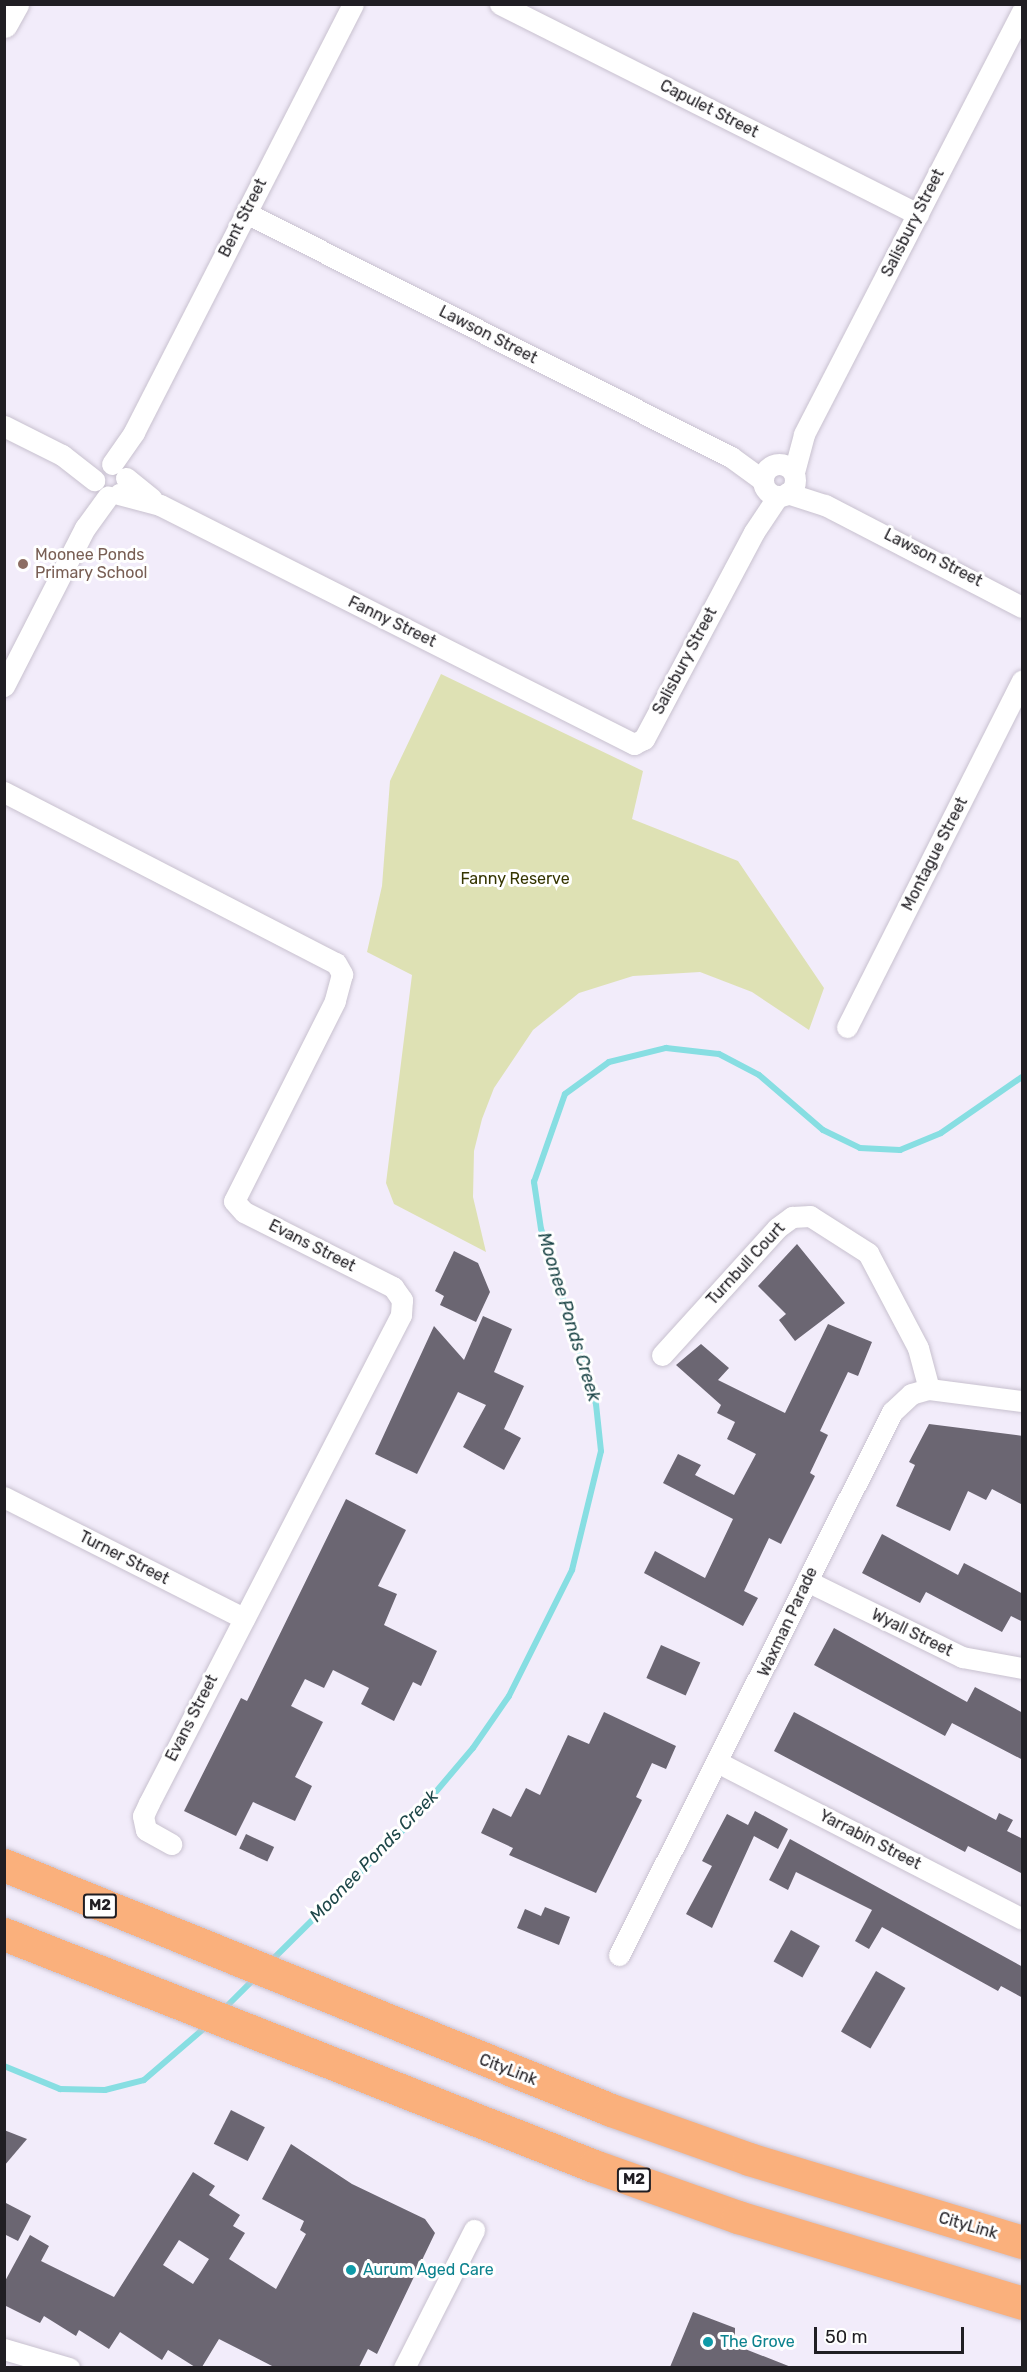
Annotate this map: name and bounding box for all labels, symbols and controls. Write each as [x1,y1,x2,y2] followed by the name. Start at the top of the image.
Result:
[657,76,761,142] street label: Capulet Street
[877,166,949,280] street label: Salisbury Street
[215,175,271,261] street label: Bent Street
[436,302,540,368] street label: Lawson Street
[881,525,985,591] street label: Lawson Street
[35,545,148,583] place label: Moonee Ponds Primary School
[16,557,30,571] marker: Moonee Ponds Primary School
[345,592,439,652] street label: Fanny Street
[649,604,721,718] street label: Salisbury Street
[898,794,972,914] street label: Montague Street
[460,869,570,889] park label: Fanny Reserve
[265,1216,359,1276] street label: Evans Street
[703,1219,789,1309] street label: Turnbull Court
[533,1230,605,1404] water label: Moonee Ponds Creek
[76,1527,172,1589] street label: Turner Street
[754,1564,822,1680] street label: Waxman Parade
[868,1605,956,1661] street label: Wyall Street
[162,1671,222,1765] street label: Evans Street
[305,1785,443,1927] water label: Moonee Ponds Creek
[816,1806,924,1874] street label: Yarrabin Street
[82,1894,118,1918] road number: M2
[476,2050,540,2090] street label: CityLink
[616,2168,652,2192] road number: M2
[936,2208,1000,2244] street label: CityLink
[363,2260,494,2280] place label: Aurum Aged Care
[344,2263,358,2277] marker: Aurum Aged Care
[817,2315,967,2353] scale bar
[825,2326,868,2348] text: 50 m
[720,2332,795,2352] place label: The Grove
[701,2335,715,2349] marker: The Grove

